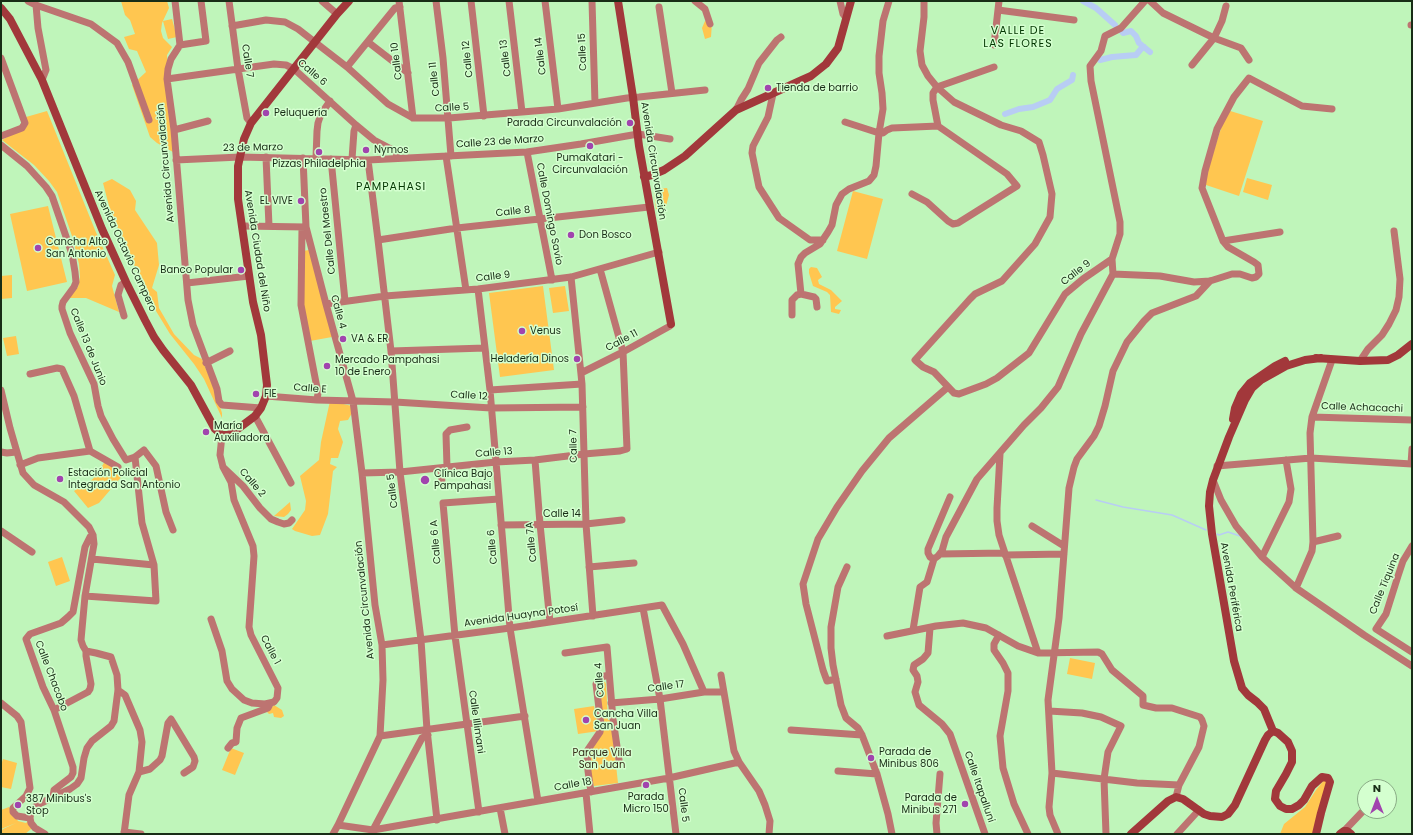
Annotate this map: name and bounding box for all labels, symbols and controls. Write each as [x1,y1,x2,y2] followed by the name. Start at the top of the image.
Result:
[983,24,1053,50] district label: VALLE DE LAS FLORES
[576,33,590,71] street label: Calle 15
[533,37,549,75] street label: Calle 14
[498,39,514,77] street label: Calle 13
[460,40,476,78] street label: Calle 12
[389,42,405,80] street label: Calle 10
[238,43,256,79] street label: Calle 7
[295,57,329,89] street label: Calle 6
[427,61,443,97] street label: Calle 11
[776,82,858,94] place label: Tienda de barrio
[763,83,773,93] marker: Tienda de barrio
[434,101,470,115] street label: Calle 5
[638,101,668,221] street label: Avenida Circunvalación
[155,103,177,223] street label: Avenida Circunvalación
[274,107,327,119] place label: Peluquería
[261,108,271,118] marker: Peluquería
[507,117,622,129] place label: Parada Circunvalación
[625,118,635,128] marker: Parada Circunvalación
[456,133,544,151] street label: Calle 23 de Marzo
[223,141,283,155] street label: 23 de Marzo
[585,141,595,151] marker: PumaKatari - Circunvalación
[374,144,409,156] place label: Nymos
[361,145,371,155] marker: Nymos
[314,147,324,157] marker: Pizzas Philadelphia
[552,152,628,176] place label: PumaKatari - Circunvalación
[272,158,366,170] place label: Pizzas Philadelphia
[533,162,565,266] street label: Calle Domingo Savio
[356,180,426,194] district label: PAMPAHASI
[317,187,339,275] street label: Calle Del Maestro
[91,188,159,314] street label: Avenida Octavio Campero
[241,189,273,313] street label: Avenida Ciudad del Niño
[260,195,293,207] place label: EL VIVE
[296,196,306,206] marker: EL VIVE
[495,204,531,220] street label: Calle 8
[579,229,632,241] place label: Don Bosco
[566,230,576,240] marker: Don Bosco
[46,236,108,260] place label: Cancha Alto San Antonio
[33,243,43,253] marker: Cancha Alto San Antonio
[1059,258,1093,288] street label: Calle 9
[160,264,233,276] place label: Banco Popular
[236,265,246,275] marker: Banco Popular
[475,269,511,285] street label: Calle 9
[328,294,348,330] street label: Calle 4
[67,306,109,388] street label: Calle 13 de Junio
[530,325,561,337] place label: Venus
[517,326,527,336] marker: Venus
[604,328,640,354] street label: Calle 11
[351,333,388,345] place label: VA & ER
[338,334,348,344] marker: VA & ER
[491,353,569,365] place label: Heladería Dinos
[335,354,439,378] place label: Mercado Pampahasi 10 de Enero
[572,354,582,364] marker: Heladería Dinos
[322,361,332,371] marker: Mercado Pampahasi 10 de Enero
[293,382,327,396] street label: Calle E
[264,388,277,400] place label: FIE
[251,389,261,399] marker: FIE
[450,389,488,403] street label: Calle 12
[1321,401,1403,415] street label: Calle Achacachi
[214,420,270,444] place label: María Auxiliadora
[201,427,211,437] marker: María Auxiliadora
[568,429,580,463] street label: Calle 7
[475,445,513,461] street label: Calle 13
[236,466,268,500] street label: Calle 2
[68,467,180,490] place label: Estación Policial Integrada San Antonio
[434,468,493,492] place label: Clínica Bajo Pampahasi
[385,473,401,509] street label: Calle 5
[55,474,65,484] marker: Estación Policial Integrada San Antonio
[419,474,431,486] marker: Clínica Bajo Pampahasi
[543,508,581,520] street label: Calle 14
[428,520,444,564] street label: Calle 6 A
[524,521,540,563] street label: Calle 7A
[486,529,500,565] street label: Calle 6
[353,540,377,660] street label: Avenida Circunvalación
[1217,541,1245,633] street label: Avenida Periférica
[1367,552,1403,616] street label: Calle Tiquina
[463,602,579,630] street label: Avenida Huayna Potosí
[257,633,283,667] street label: Calle 1
[32,639,70,713] street label: Calle Chacobo
[593,662,607,698] street label: Calle 4
[647,678,685,696] street label: Calle 17
[466,689,486,755] street label: Calle Illimani
[594,708,658,732] place label: Cancha Villa San Juan
[581,715,591,725] marker: Cancha Villa San Juan
[879,746,939,770] place label: Parada de Minibus 806
[572,747,632,770] park label: Parque Villa San Juan
[961,750,997,824] street label: Calle Itapalluni
[866,753,876,763] marker: Parada de Minibus 806
[553,776,593,794] street label: Calle 18
[1357,779,1397,819] north arrow
[641,780,651,790] marker: Parada Micro 150
[1373,780,1381,796] text: N
[675,787,691,823] street label: Calle 5
[623,791,669,814] place label: Parada Micro 150
[902,792,957,816] place label: Parada de Minibus 271
[26,793,91,816] place label: 387 Minibus's Stop
[960,799,970,809] marker: Parada de Minibus 271
[13,800,23,810] marker: 387 Minibus's Stop

